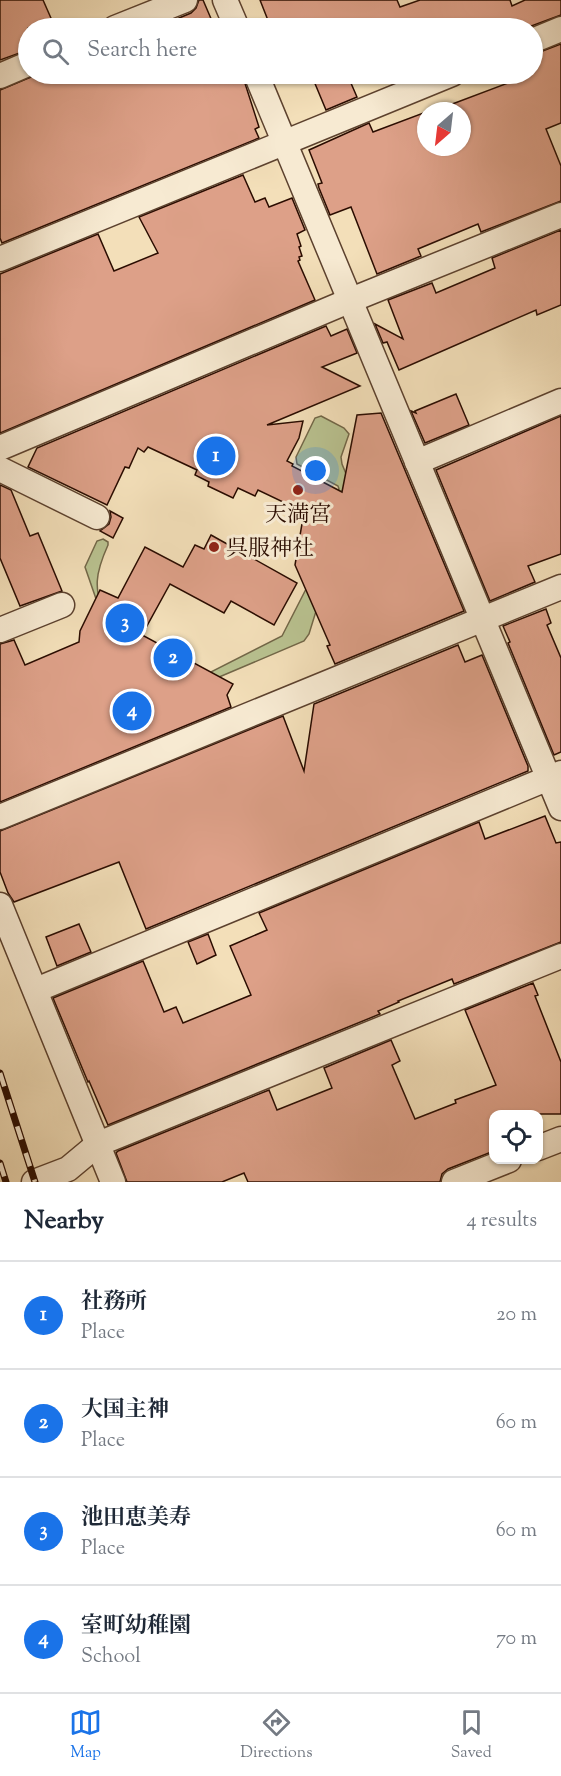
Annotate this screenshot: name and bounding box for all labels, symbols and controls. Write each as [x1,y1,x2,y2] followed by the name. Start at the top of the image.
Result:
[18,18,543,84] search box
[39,35,72,68] icon: search
[87,35,197,67] text: Search here
[417,102,471,156] north arrow
[196,434,236,478] pin: 1
[301,456,330,485] your location
[291,483,305,497] marker: 天満宮
[265,500,331,532] place label: 天満宮
[226,534,314,566] place label: 呉服神社
[207,540,221,554] marker: 呉服神社
[106,600,144,646] pin: 3
[154,636,192,680] pin: 2
[112,688,152,734] pin: 4
[489,1110,543,1164] map controls
[489,1110,543,1164] button: locate
[24,1203,104,1240] text: Nearby
[466,1207,537,1236] text: 4 results
[81,1287,147,1319] text: 社務所
[40,1301,47,1330] text: 1
[496,1301,537,1330] text: 20 m
[81,1319,125,1348] text: Place
[81,1395,169,1427] text: 大国主神
[39,1409,48,1438] text: 2
[496,1409,537,1438] text: 60 m
[81,1427,125,1456] text: Place
[81,1503,191,1535] text: 池田恵美寿
[39,1517,48,1546] text: 3
[496,1517,537,1546] text: 60 m
[81,1535,125,1564] text: Place
[81,1611,191,1643] text: 室町幼稚園
[38,1625,49,1654] text: 4
[496,1625,537,1654] text: 70 m
[81,1643,141,1672] text: School
[69,1706,102,1765] tab: Map
[240,1706,313,1765] tab: Directions
[451,1706,492,1765] tab: Saved

